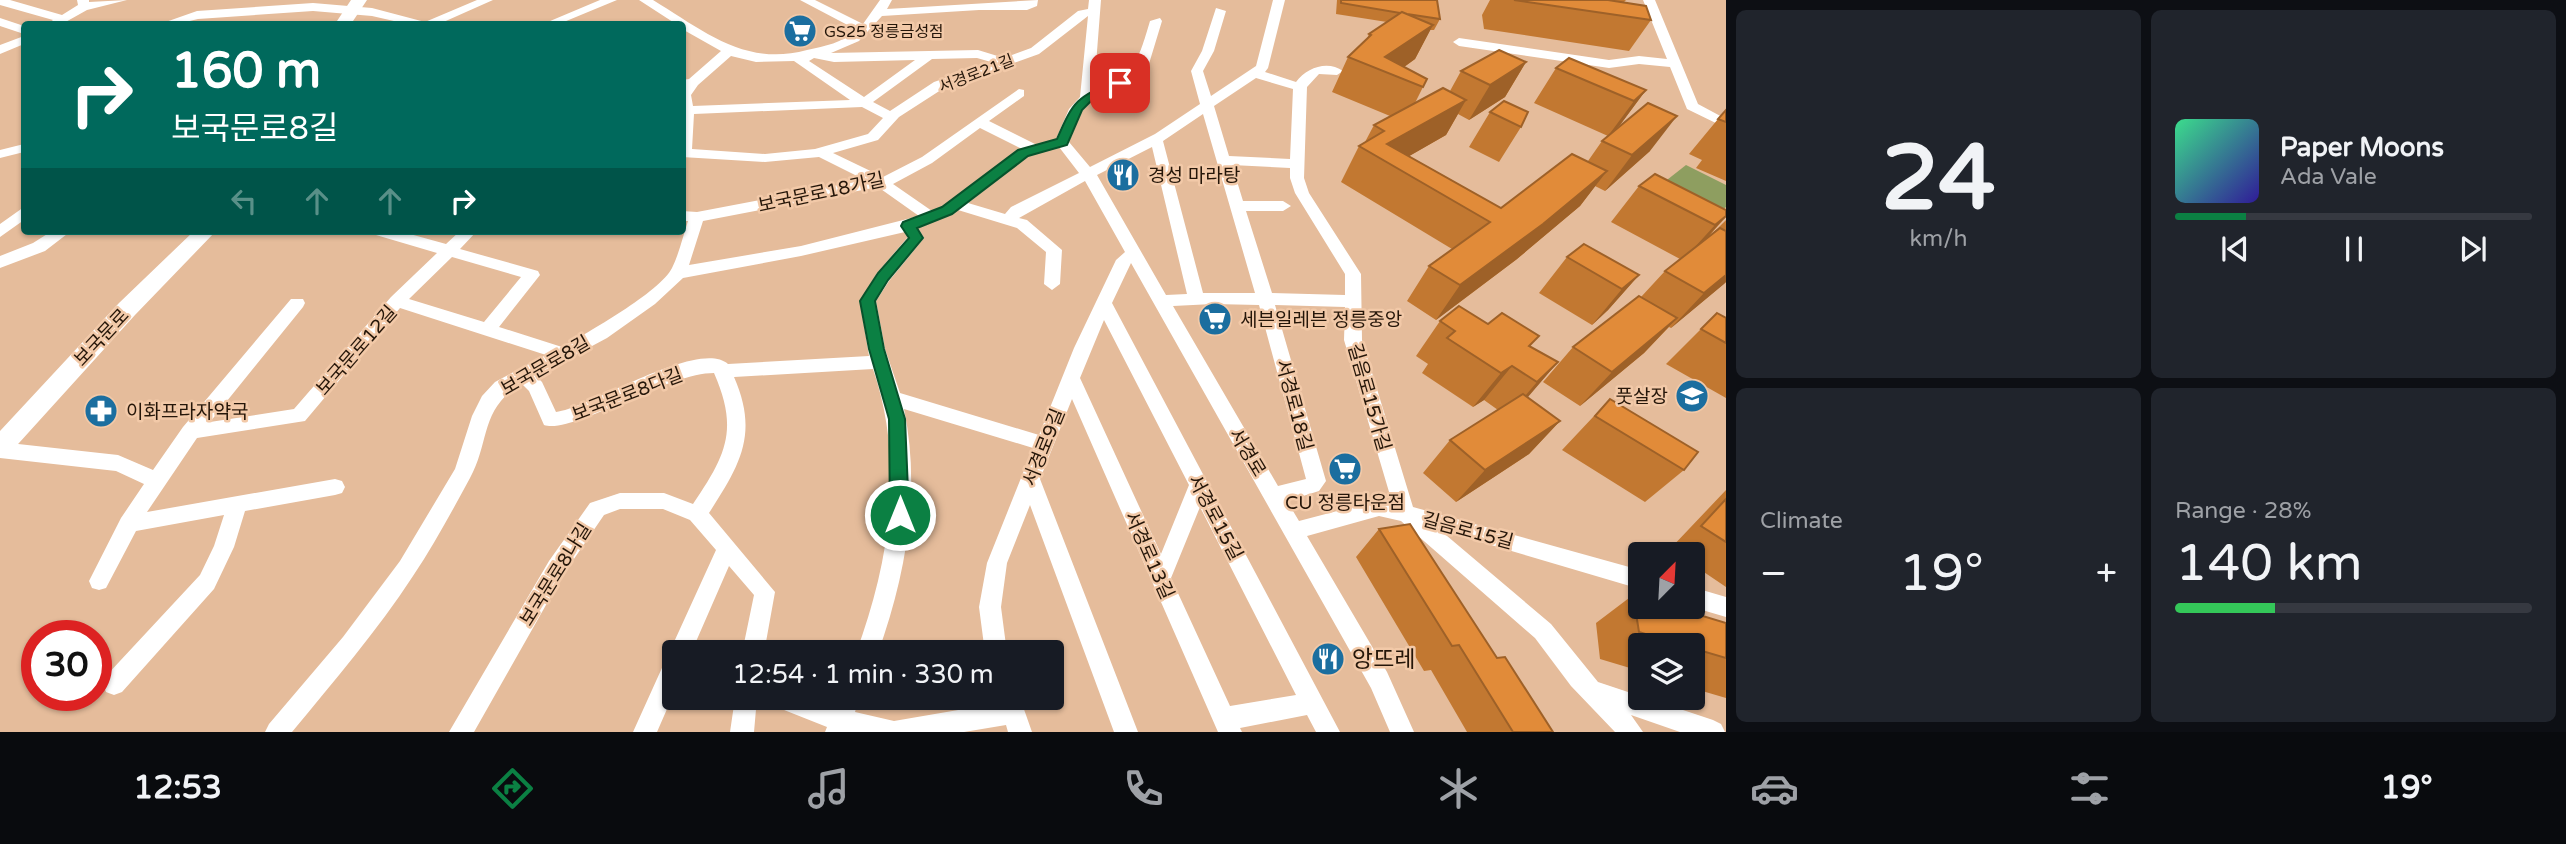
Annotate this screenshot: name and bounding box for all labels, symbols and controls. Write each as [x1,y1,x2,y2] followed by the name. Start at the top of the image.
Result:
[781,12,819,50] supermarket icon: GS25 정릉금성점
[824,22,944,42] place label: GS25 정릉금성점
[171,42,321,101] text: 160 m
[56,49,147,140] icon: right
[936,50,1017,97] street label: 서경로21길
[1090,53,1150,113] pin
[1101,64,1139,102] icon: arrive
[171,110,338,148] text: 보국문로8길
[1881,124,1996,234] text: 24
[2280,132,2444,163] text: Paper Moons
[1104,156,1142,194] restaurant icon: 경성 마라탕
[2280,163,2377,191] text: Ada Vale
[1148,165,1241,187] place label: 경성 마라탕
[756,169,886,217] street label: 보국문로18가길
[225,182,263,220] icon: left
[298,182,336,220] icon: ahead
[371,182,409,220] icon: ahead
[444,182,482,220] icon: right
[1910,225,1967,253] text: km/h
[2216,230,2254,268] icon: previous
[2335,230,2373,268] icon: pause
[2454,230,2492,268] icon: next
[1196,300,1234,338] supermarket icon: 세븐일레븐 정릉중앙
[312,301,402,400] street label: 보국문로12길
[70,305,134,371] street label: 보국문로
[1240,309,1402,331] place label: 세븐일레븐 정릉중앙
[497,332,594,400] street label: 보국문로8길
[1343,341,1395,454] street label: 길음로15가길
[1271,357,1317,453] street label: 서경로18길
[569,364,686,426] street label: 보국문로8다길
[1673,377,1711,415] school or university icon: 풋살장
[1616,386,1668,408] place label: 풋살장
[82,392,120,430] pharmacy icon: 이화프라자약국
[126,401,248,423] place label: 이화프라자약국
[1018,405,1069,489] street label: 서경로9길
[1224,424,1270,481] street label: 서경로
[1326,450,1364,488] supermarket icon: CU 정릉타운점
[1183,471,1247,564] street label: 서경로15길
[863,478,937,552] position arrow
[1285,492,1405,514] place label: CU 정릉타운점
[2175,497,2311,525] text: Range · 28%
[1760,507,1843,535] text: Climate
[1120,508,1178,603] street label: 서경로13길
[1420,508,1516,554] street label: 길음로15길
[516,519,596,630] street label: 보국문로8나길
[2175,532,2363,595] text: 140 km
[1628,542,1704,620] north arrow
[1628,542,1705,710] map controls
[1899,542,1984,605] text: 19°
[1760,551,1787,597] text: −
[2096,551,2117,597] text: +
[21,620,112,711] speed limit sign: 30
[1628,633,1705,710] button: layers
[1309,640,1347,678] restaurant icon: 앙뜨레
[1352,646,1415,674] place label: 앙뜨레
[732,659,994,690] text: 12:54 · 1 min · 330 m
[488,764,537,813] icon: directions
[804,764,853,813] icon: music
[1119,764,1168,813] icon: phone
[1434,764,1483,813] icon: climate
[1750,764,1799,813] icon: car
[2065,764,2114,813] icon: filters
[133,769,222,807] text: 12:53
[2380,769,2433,807] text: 19°

